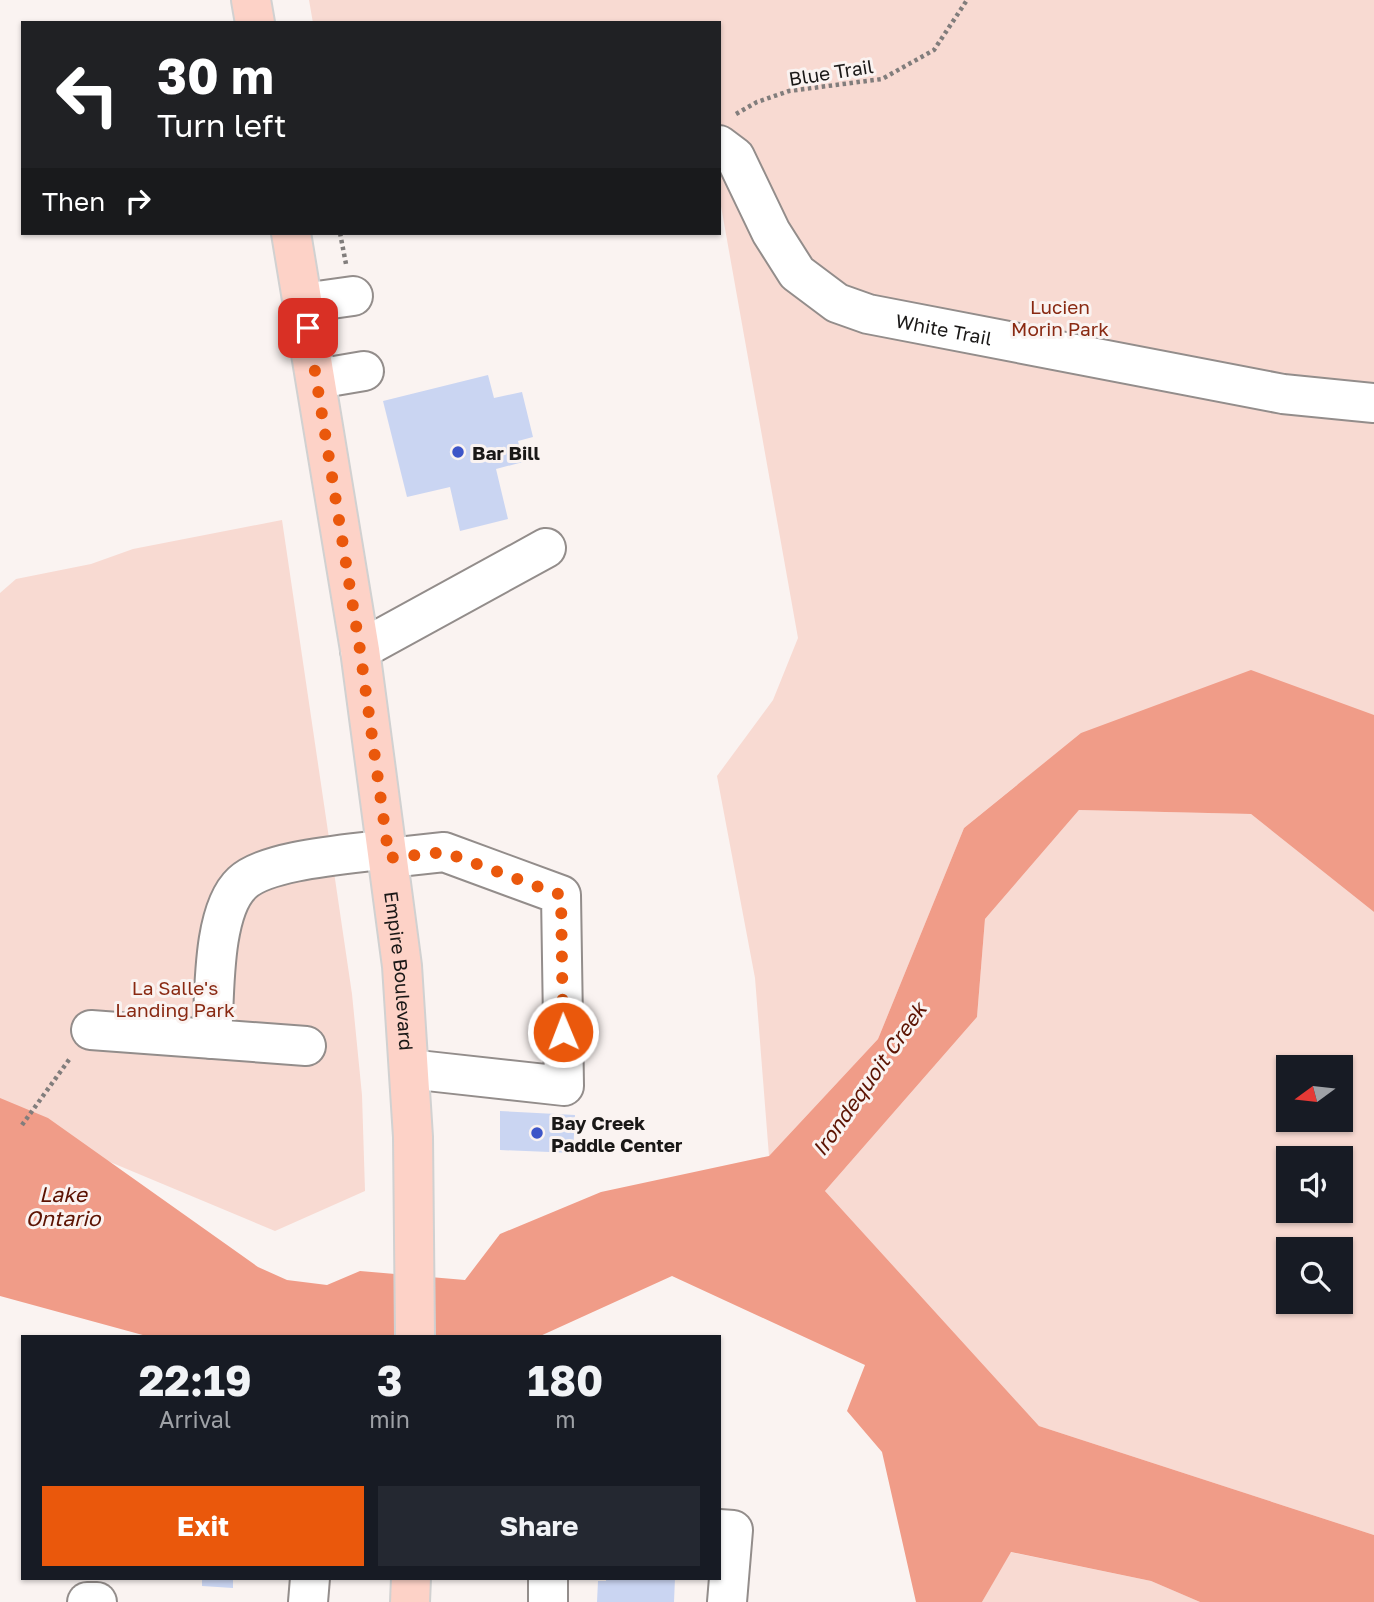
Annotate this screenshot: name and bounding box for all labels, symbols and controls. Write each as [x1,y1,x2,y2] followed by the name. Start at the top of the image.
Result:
[157,46,274,105] text: 30 m
[42,49,133,140] icon: left
[787,54,875,90] street label: Blue Trail
[157,106,286,144] text: Turn left
[119,182,157,220] icon: right
[42,186,105,217] text: Then
[1011,295,1109,340] park label: Lucien Morin Park
[278,298,338,358] pin
[894,308,994,349] street label: White Trail
[289,309,327,347] icon: arrive
[472,441,540,464] place label: Bar Bill
[450,444,466,460] marker: Bar Bill
[381,890,419,1051] street label: Empire Boulevard
[115,976,235,1021] park label: La Salle's Landing Park
[526,995,600,1069] position arrow
[806,996,933,1161] water label: Irondequoit Creek
[1276,1055,1353,1132] north arrow
[1276,1055,1353,1314] map controls
[551,1111,683,1156] place label: Bay Creek Paddle Center
[529,1125,545,1141] marker: Bay Creek Paddle Center
[1276,1146,1353,1223] button: sound
[26,1181,102,1231] water label: Lake Ontario
[1276,1237,1353,1314] button: search
[139,1355,252,1405] text: 22:19
[377,1355,402,1405] text: 3
[528,1355,603,1405] text: 180
[159,1405,231,1433] text: Arrival
[369,1405,410,1433] text: min
[555,1405,576,1433] text: m
[42,1486,364,1566] button: Exit
[378,1486,700,1566] button: Share

